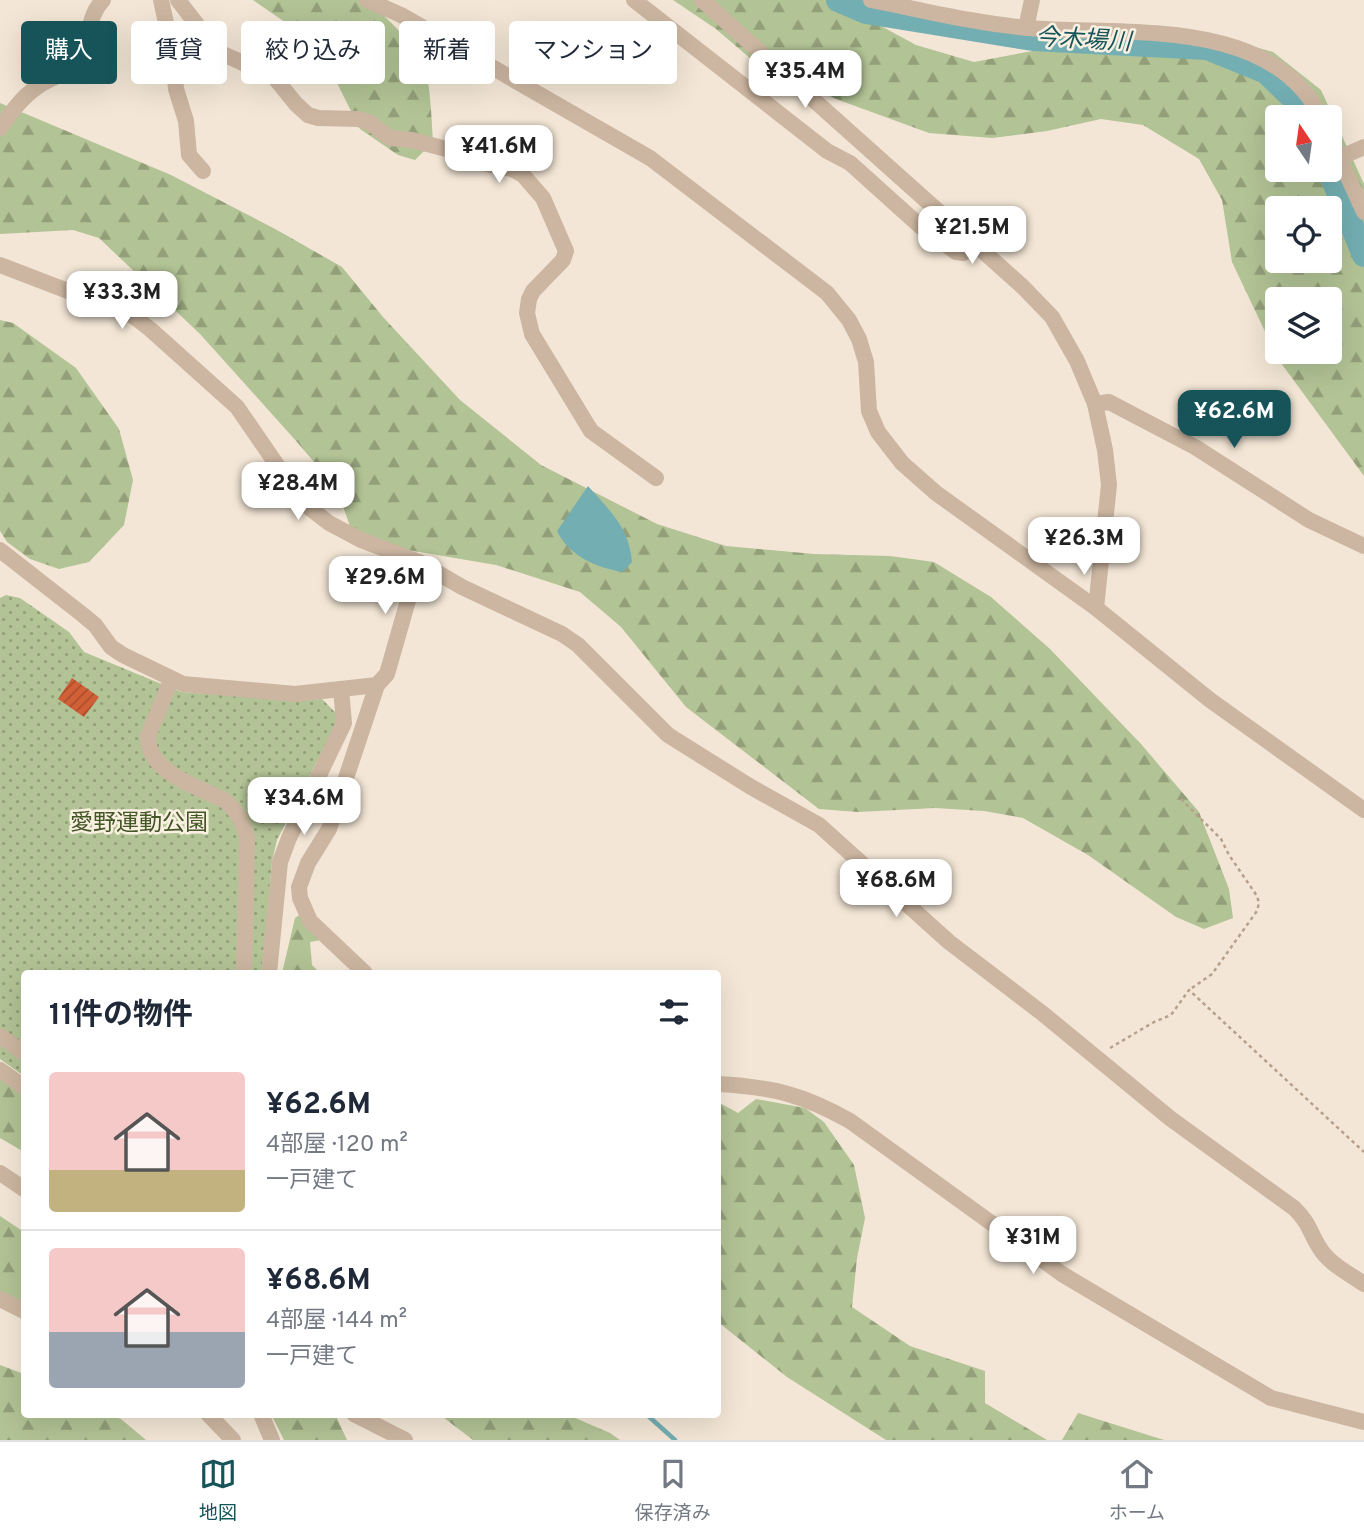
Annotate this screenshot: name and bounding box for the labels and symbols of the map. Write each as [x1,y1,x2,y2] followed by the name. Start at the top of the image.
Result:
[1034,24,1135,59] water label: 今木場川
[748,50,862,110] pin: ¥35.4M
[1265,105,1342,182] north arrow
[442,125,556,185] pin: ¥41.6M
[915,206,1029,266] pin: ¥21.5M
[65,272,179,331] pin: ¥33.3M
[1177,391,1291,450] pin: ¥62.6M
[241,462,355,522] pin: ¥28.4M
[1027,518,1141,577] pin: ¥26.3M
[328,556,442,616] pin: ¥29.6M
[247,778,361,837] pin: ¥34.6M
[70,810,208,839] park label: 愛野運動公園
[839,860,953,919] pin: ¥68.6M
[992,1216,1074,1276] pin: ¥31M

